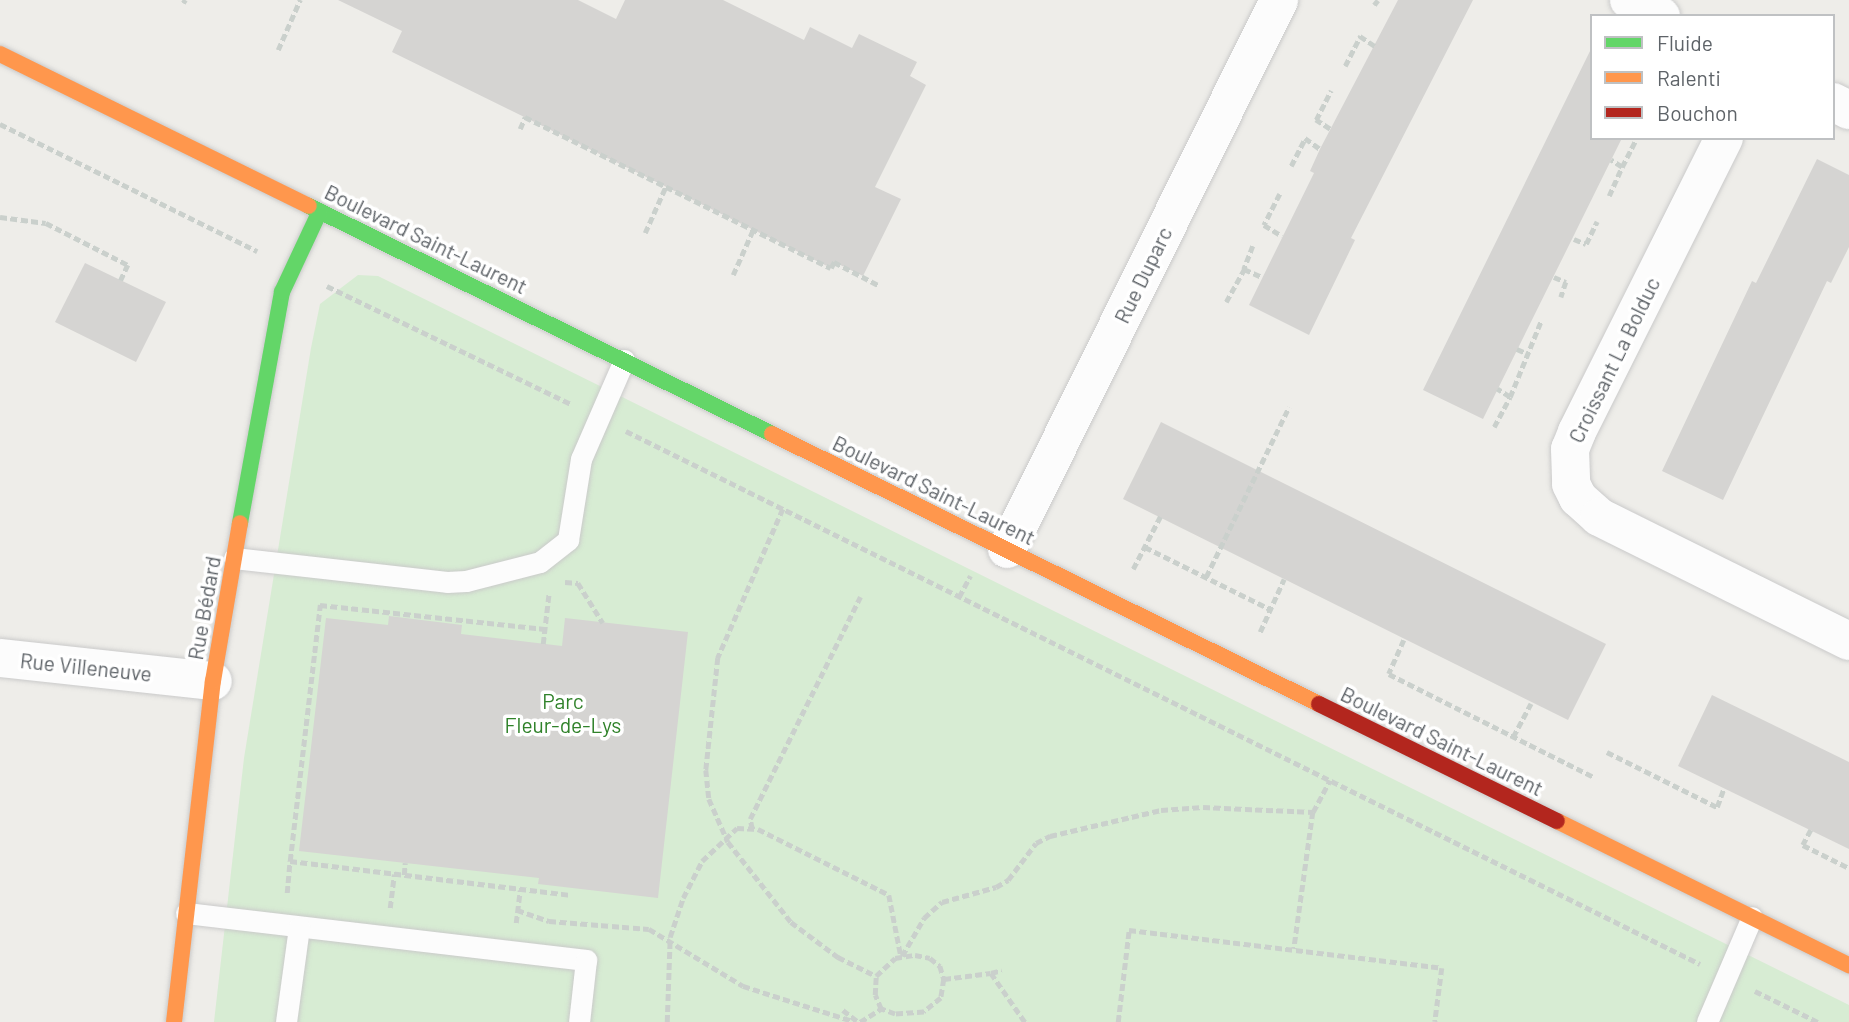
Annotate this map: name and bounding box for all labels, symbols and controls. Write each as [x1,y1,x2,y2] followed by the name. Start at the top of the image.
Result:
[1590,14,1835,140] legend
[1657,30,1713,55] text: Fluide
[1657,65,1721,90] text: Ralenti
[1657,100,1738,125] text: Bouchon
[321,179,531,299] street label: Boulevard Saint-Laurent
[1109,223,1177,327] street label: Rue Duparc
[1563,273,1665,447] street label: Croissant La Bolduc
[829,430,1039,550] street label: Boulevard Saint-Laurent
[182,554,226,662] street label: Rue Bédard
[19,648,153,686] street label: Rue Villeneuve
[1337,681,1547,801] street label: Boulevard Saint-Laurent
[505,688,621,738] park label: Parc Fleur-de-Lys

